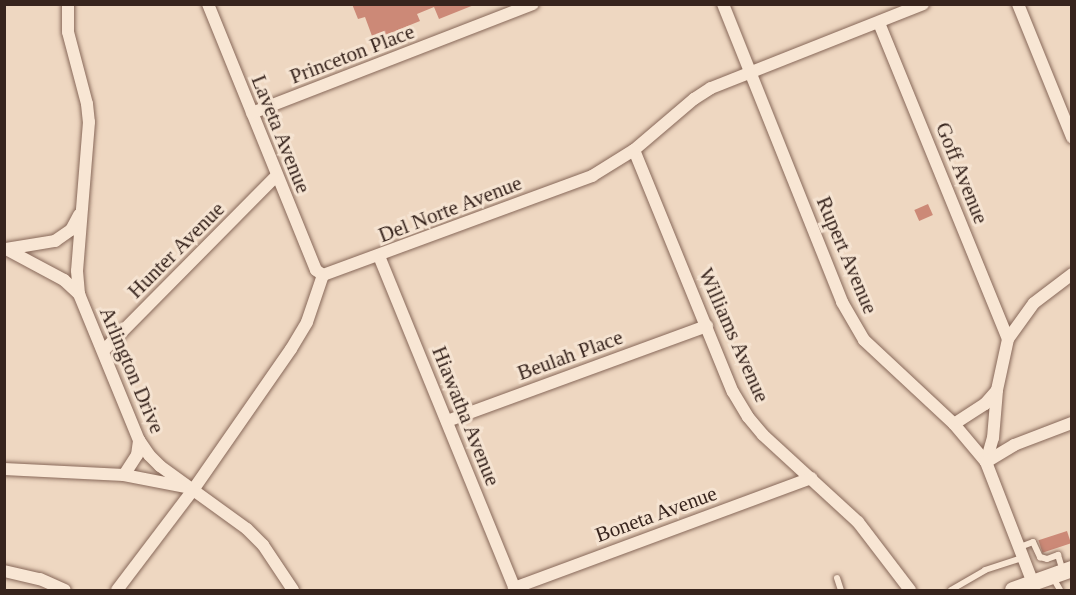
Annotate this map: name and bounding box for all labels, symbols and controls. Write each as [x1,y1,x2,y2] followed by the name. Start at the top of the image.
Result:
[286,19,418,89] street label: Princeton Place
[246,71,316,197] street label: Laveta Avenue
[930,118,994,228] street label: Goff Avenue
[374,170,526,248] street label: Del Norte Avenue
[811,192,883,318] street label: Rupert Avenue
[122,196,230,304] street label: Hunter Avenue
[693,264,775,406] street label: Williams Avenue
[94,303,170,437] street label: Arlington Drive
[514,324,626,386] street label: Beulah Place
[426,342,506,490] street label: Hiawatha Avenue
[591,480,721,548] street label: Boneta Avenue

